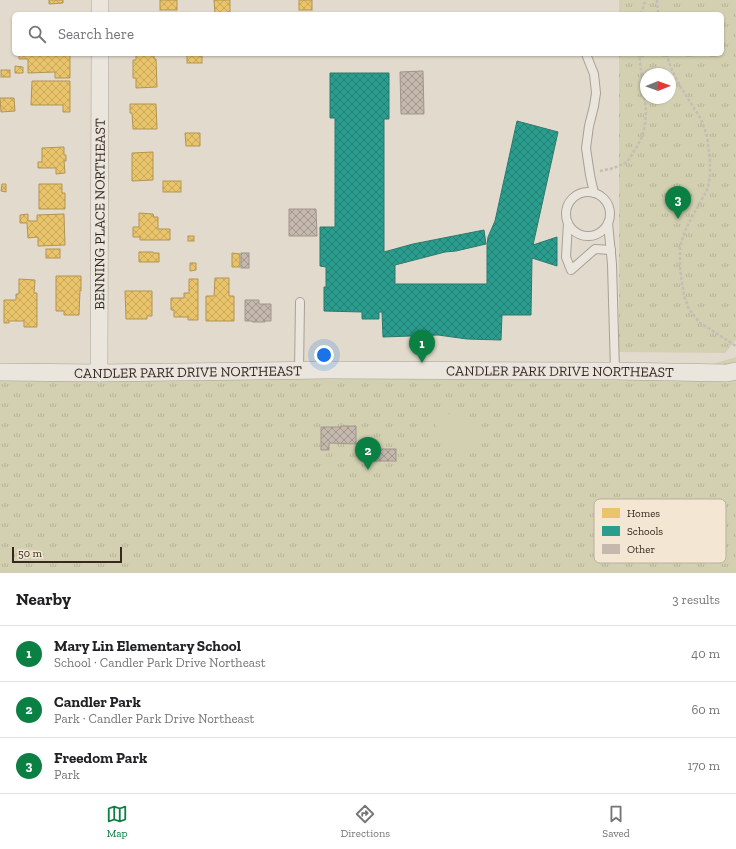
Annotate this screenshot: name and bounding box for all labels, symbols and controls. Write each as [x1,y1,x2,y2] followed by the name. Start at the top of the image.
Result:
[12,12,724,56] search box
[26,23,48,45] icon: search
[58,25,134,43] text: Search here
[640,68,676,104] north arrow
[91,118,109,310] street label: BENNING PLACE NORTHEAST
[665,186,691,219] pin: 3
[409,330,435,363] pin: 1
[314,345,334,365] your location
[74,362,302,382] street label: CANDLER PARK DRIVE NORTHEAST
[446,362,674,381] street label: CANDLER PARK DRIVE NORTHEAST
[355,437,381,470] pin: 2
[594,499,726,563] legend
[627,507,660,520] text: Homes
[627,525,663,538] text: Schools
[627,543,655,556] text: Other
[12,545,122,564] scale bar
[18,547,42,560] text: 50 m
[16,589,71,609] text: Nearby
[672,592,720,607] text: 3 results
[54,637,241,655] text: Mary Lin Elementary School
[26,646,32,661] text: 1
[691,646,720,661] text: 40 m
[54,655,266,670] text: School · Candler Park Drive Northeast
[54,693,141,711] text: Candler Park
[26,702,32,717] text: 2
[691,702,720,717] text: 60 m
[54,711,254,726] text: Park · Candler Park Drive Northeast
[54,749,147,767] text: Freedom Park
[26,758,32,773] text: 3
[687,758,720,773] text: 170 m
[54,767,80,782] text: Park
[106,803,128,840] tab: Map
[340,803,390,840] tab: Directions
[602,803,630,840] tab: Saved

